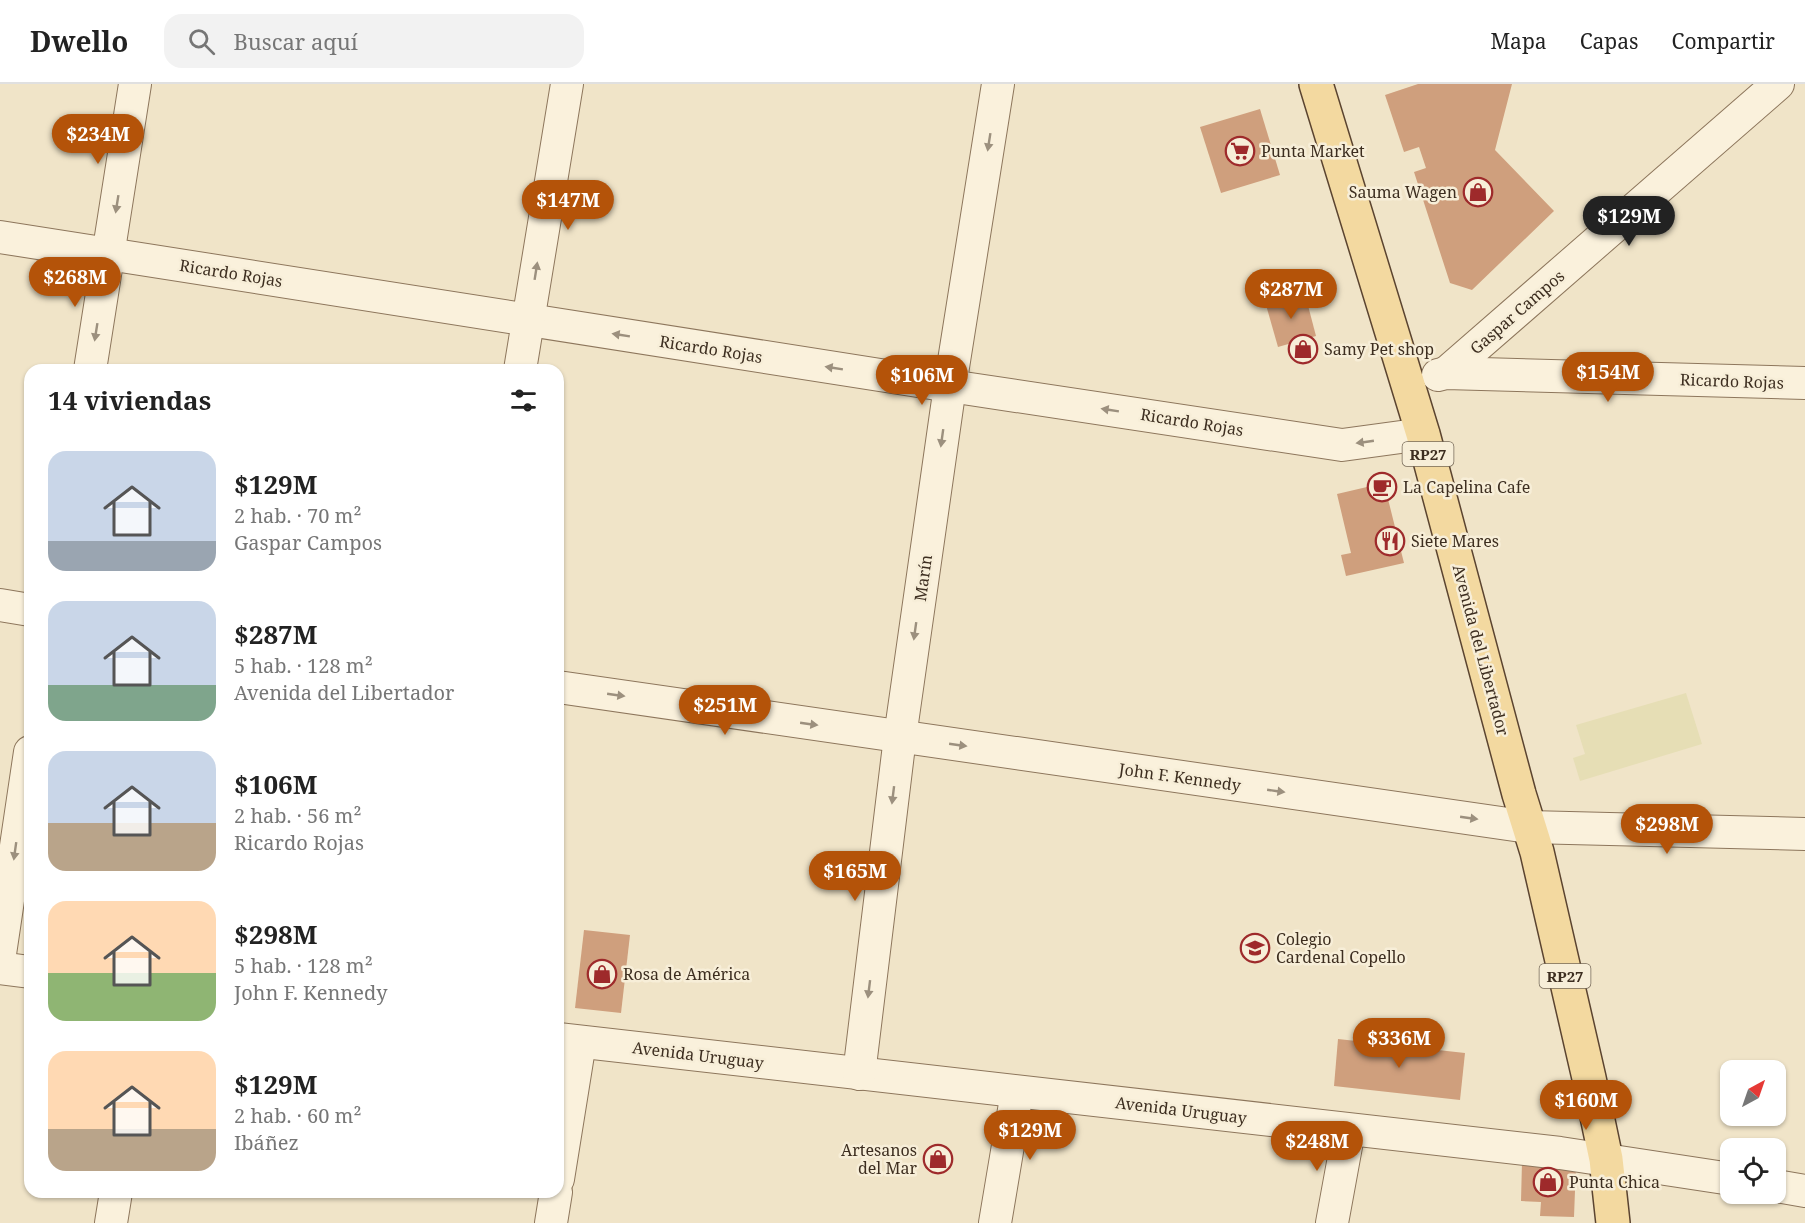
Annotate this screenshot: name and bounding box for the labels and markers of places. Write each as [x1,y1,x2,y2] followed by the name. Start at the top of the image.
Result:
[56,114,140,165] pin: $234M
[1224,135,1256,167] supermarket icon: Punta Market
[1261,140,1365,162] place label: Punta Market
[1462,176,1494,208] shop icon: Sauma Wagen
[526,180,610,231] pin: $147M
[1349,181,1457,203] place label: Sauma Wagen
[1587,196,1671,247] pin: $129M
[33,257,117,308] pin: $268M
[1249,269,1333,320] pin: $287M
[1287,333,1319,365] shop icon: Samy Pet shop
[1324,338,1434,360] place label: Samy Pet shop
[1566,352,1650,403] pin: $154M
[880,355,964,406] pin: $106M
[1366,471,1398,503] cafe icon: La Capelina Cafe
[1403,476,1530,498] place label: La Capelina Cafe
[1374,525,1406,557] restaurant icon: Siete Mares
[1411,530,1499,552] place label: Siete Mares
[683,685,767,736] pin: $251M
[1625,804,1709,855] pin: $298M
[813,851,897,902] pin: $165M
[1276,928,1406,968] place label: Colegio Cardenal Copello
[1239,932,1271,964] school or university icon: Colegio Cardenal Copello
[586,958,618,990] shop icon: Rosa de América
[623,963,750,985] place label: Rosa de América
[1357,1018,1441,1069] pin: $336M
[1544,1080,1628,1131] pin: $160M
[988,1110,1072,1161] pin: $129M
[1275,1121,1359,1172] pin: $248M
[841,1139,917,1179] place label: Artesanos del Mar
[922,1143,954,1175] shop icon: Artesanos del Mar
[1532,1166,1564,1198] shop icon: Punta Chica
[1569,1171,1660,1193] place label: Punta Chica

